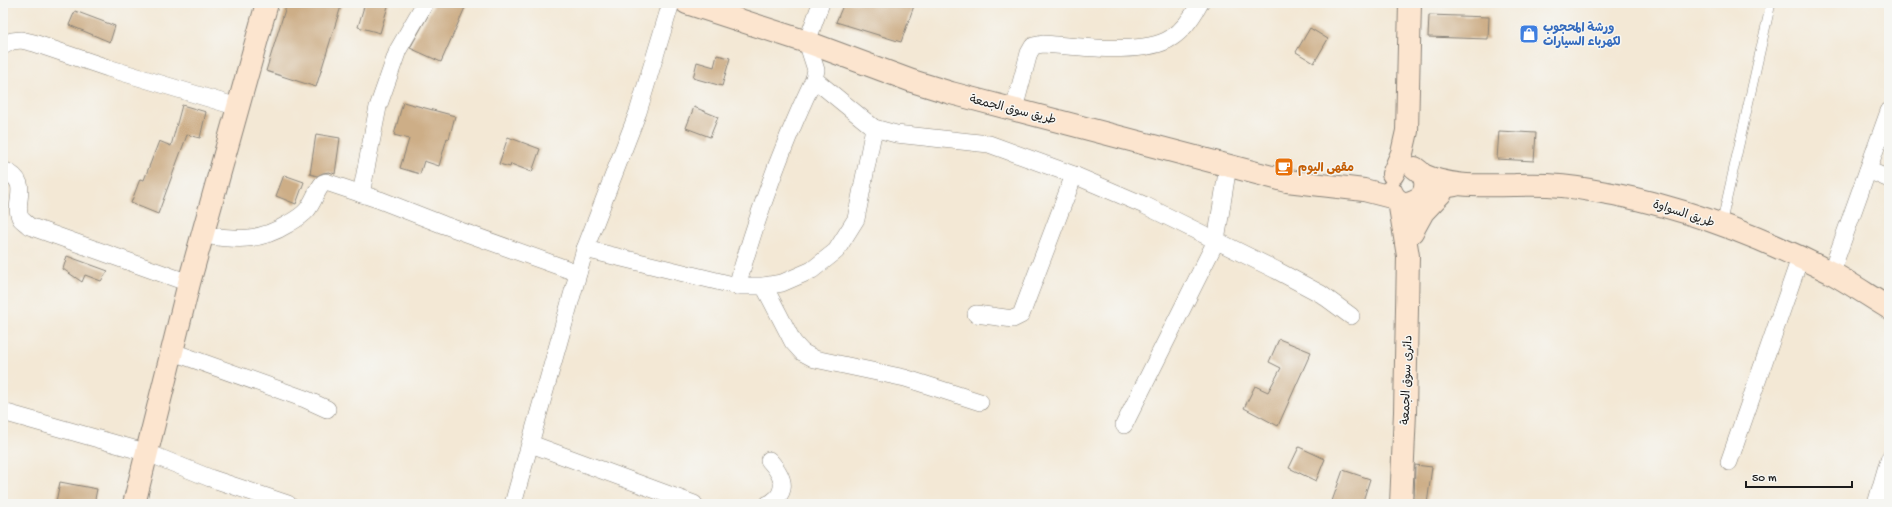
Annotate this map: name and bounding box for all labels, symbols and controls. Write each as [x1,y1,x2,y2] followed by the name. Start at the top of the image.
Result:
[1543,21,1620,50] place label: ورشة المحجوب لكهرباء السيارات
[1518,23,1540,45] shop icon: ورشة المحجوب لكهرباء السيارات
[968,93,1057,128] street label: طريق سوق الجمعة
[1273,156,1295,178] cafe icon: مقهى اليوم
[1298,162,1354,176] place label: مقهى اليوم
[1651,198,1716,231] street label: طريق السواوة
[1399,335,1417,425] street label: دائرى سوق الجمعة
[1746,463,1852,489] scale bar
[1752,472,1777,486] text: 50 m

